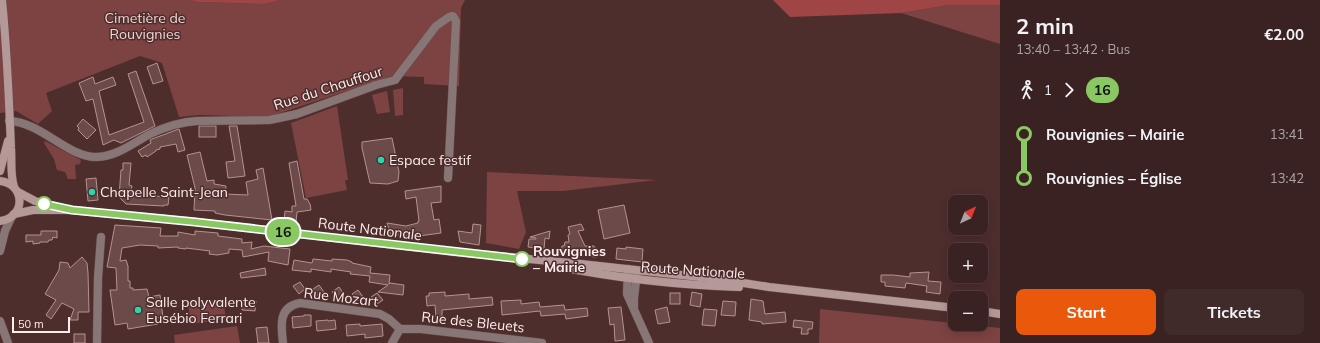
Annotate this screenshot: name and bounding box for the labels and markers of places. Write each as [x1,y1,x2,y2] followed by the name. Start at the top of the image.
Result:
[389,151,471,169] place label: Espace festif
[376,155,386,165] marker: Espace festif
[100,183,228,201] place label: Chapelle Saint-Jean
[87,187,97,197] marker: Chapelle Saint-Jean
[36,196,52,212] unlabelled marker
[533,242,606,276] place label: Rouvignies – Mairie
[514,251,530,267] marker: Rouvignies – Mairie
[146,293,256,327] place label: Salle polyvalente Eusébio Ferrari
[133,305,143,315] marker: Salle polyvalente Eusébio Ferrari

